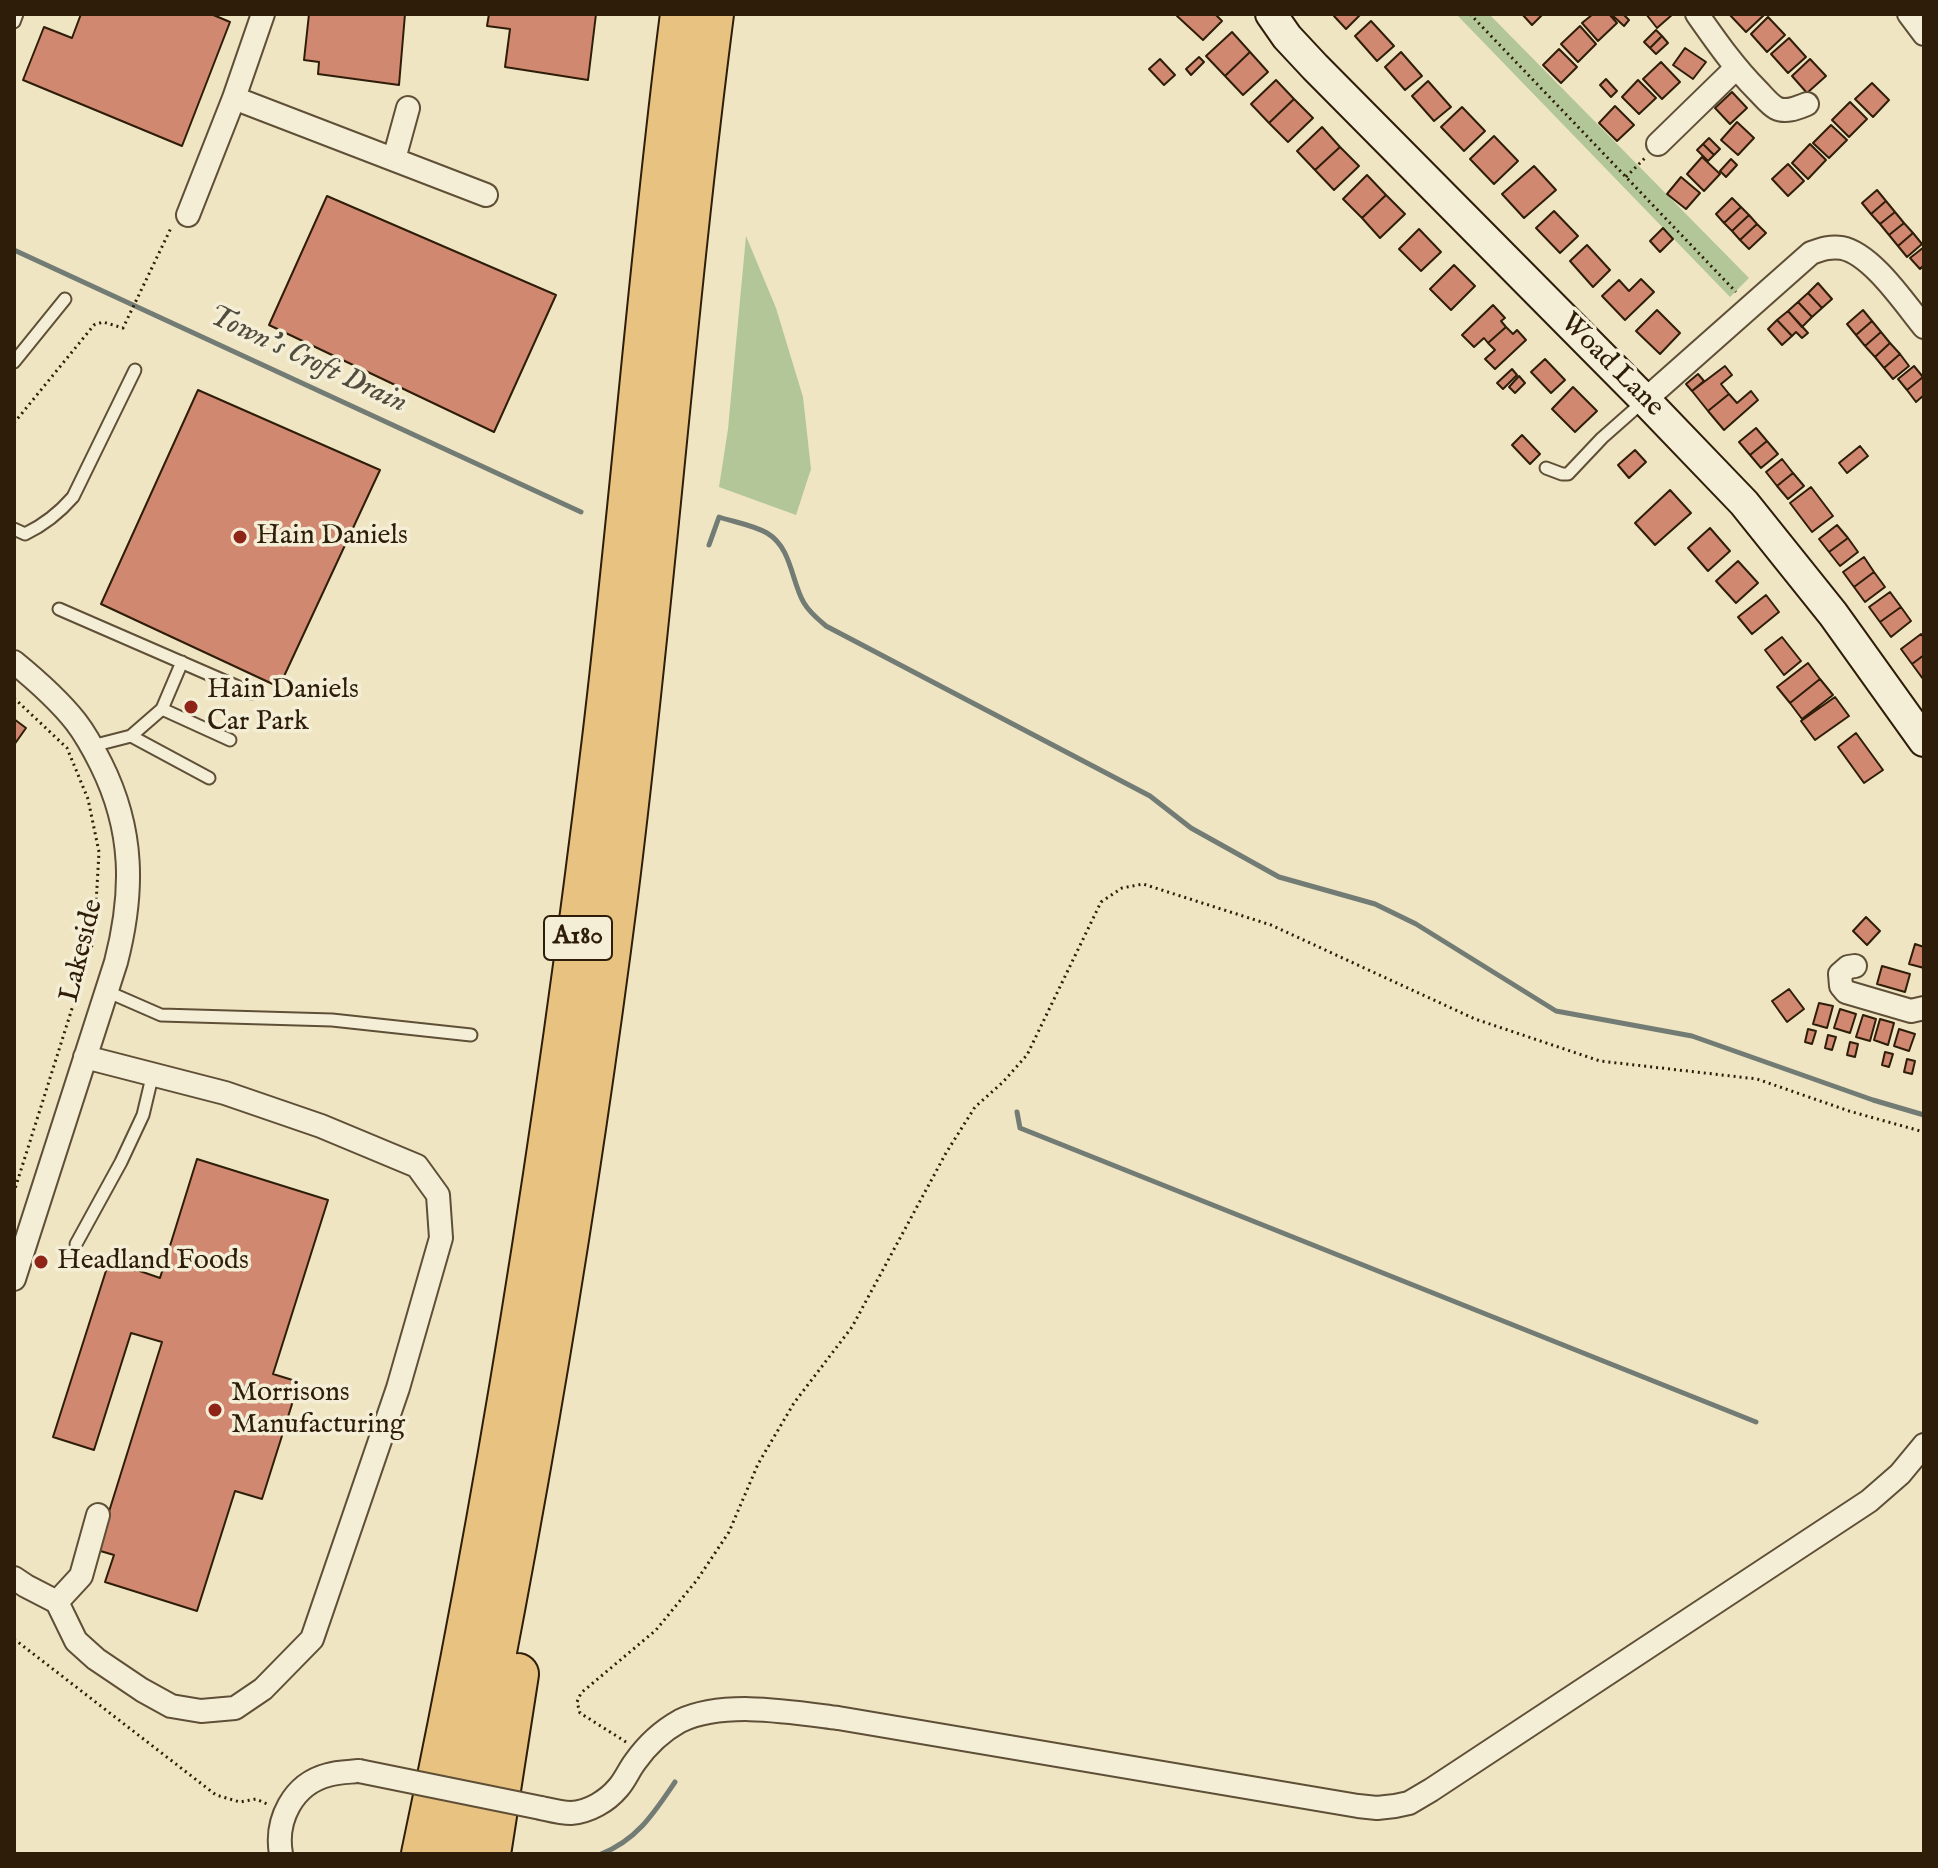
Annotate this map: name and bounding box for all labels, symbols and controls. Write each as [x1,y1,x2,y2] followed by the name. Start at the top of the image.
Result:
[202,299,412,423] water label: Town's Croft Drain
[1552,307,1670,425] street label: Woad Lane
[256,520,408,554] place label: Hain Daniels
[231,528,249,546] marker: Hain Daniels
[207,674,359,740] place label: Hain Daniels Car Park
[182,698,200,716] marker: Hain Daniels Car Park
[54,896,112,1006] street label: Lakeside
[544,916,612,960] road number: A180
[57,1245,249,1279] place label: Headland Foods
[32,1253,50,1271] marker: Headland Foods
[231,1377,405,1443] place label: Morrisons Manufacturing
[206,1401,224,1419] marker: Morrisons Manufacturing

